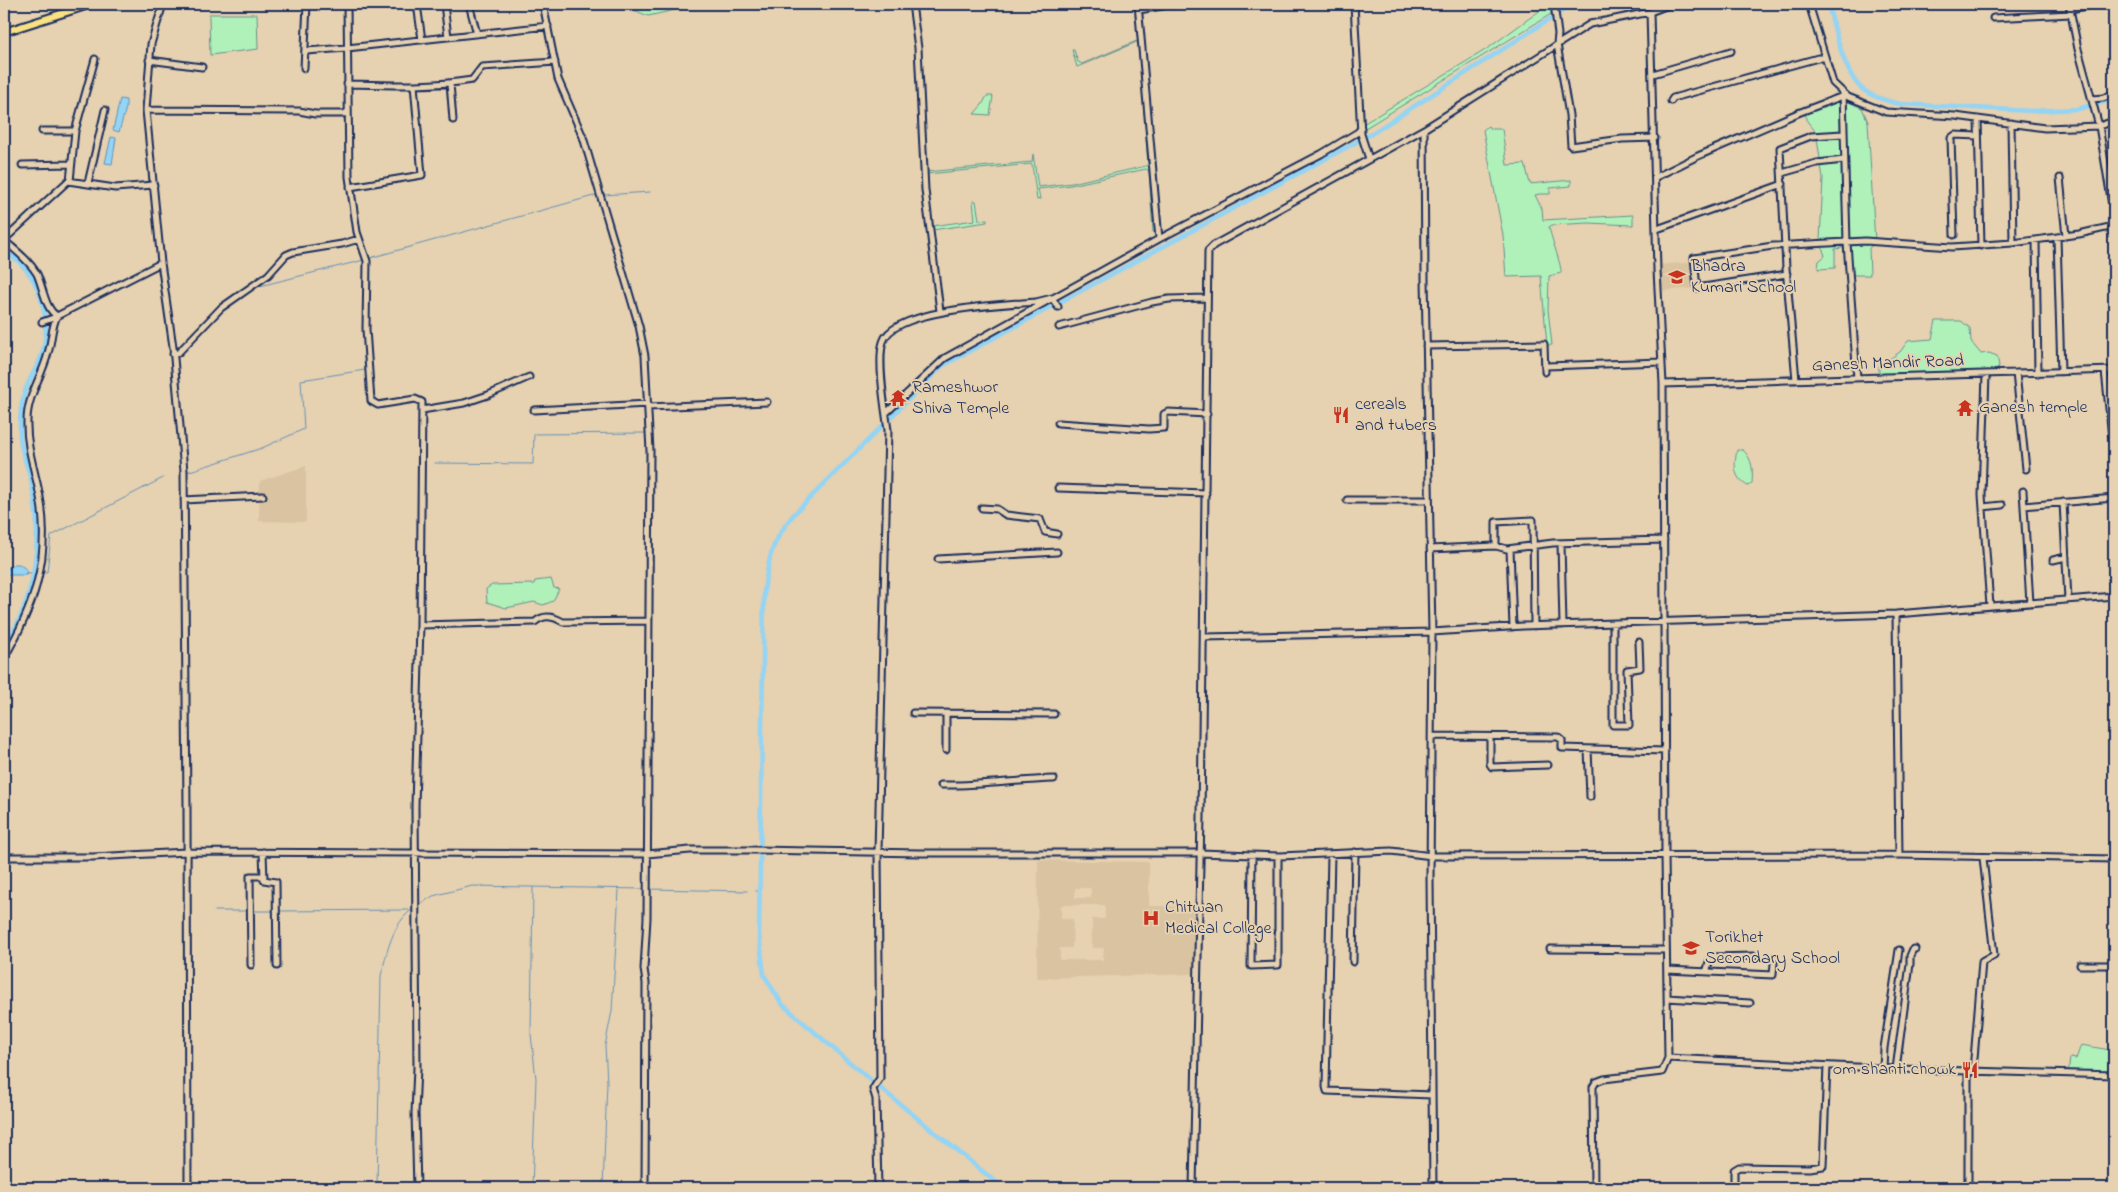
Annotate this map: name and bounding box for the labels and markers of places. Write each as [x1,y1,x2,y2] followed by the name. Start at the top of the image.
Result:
[1690,254,1796,301] place label: Bhadra Kumari School
[1667,267,1687,287] school or university icon: Bhadra Kumari School
[912,375,1010,422] place label: Rameshwor Shiva Temple
[888,388,908,408] temple icon: Rameshwor Shiva Temple
[1355,392,1437,439] place label: cereals and tubers
[1979,395,2089,421] place label: Ganesh temple
[1955,398,1975,418] temple icon: Ganesh temple
[1331,405,1351,425] restaurant icon: cereals and tubers
[1165,895,1272,943] place label: Chitwan Medical College
[1141,908,1161,928] hospital icon: Chitwan Medical College
[1705,925,1840,972] place label: Torikhet Secondary School
[1681,938,1701,958] school or university icon: Torikhet Secondary School
[1833,1057,1956,1083] place label: om shanti chowk
[1960,1060,1980,1080] restaurant icon: om shanti chowk

